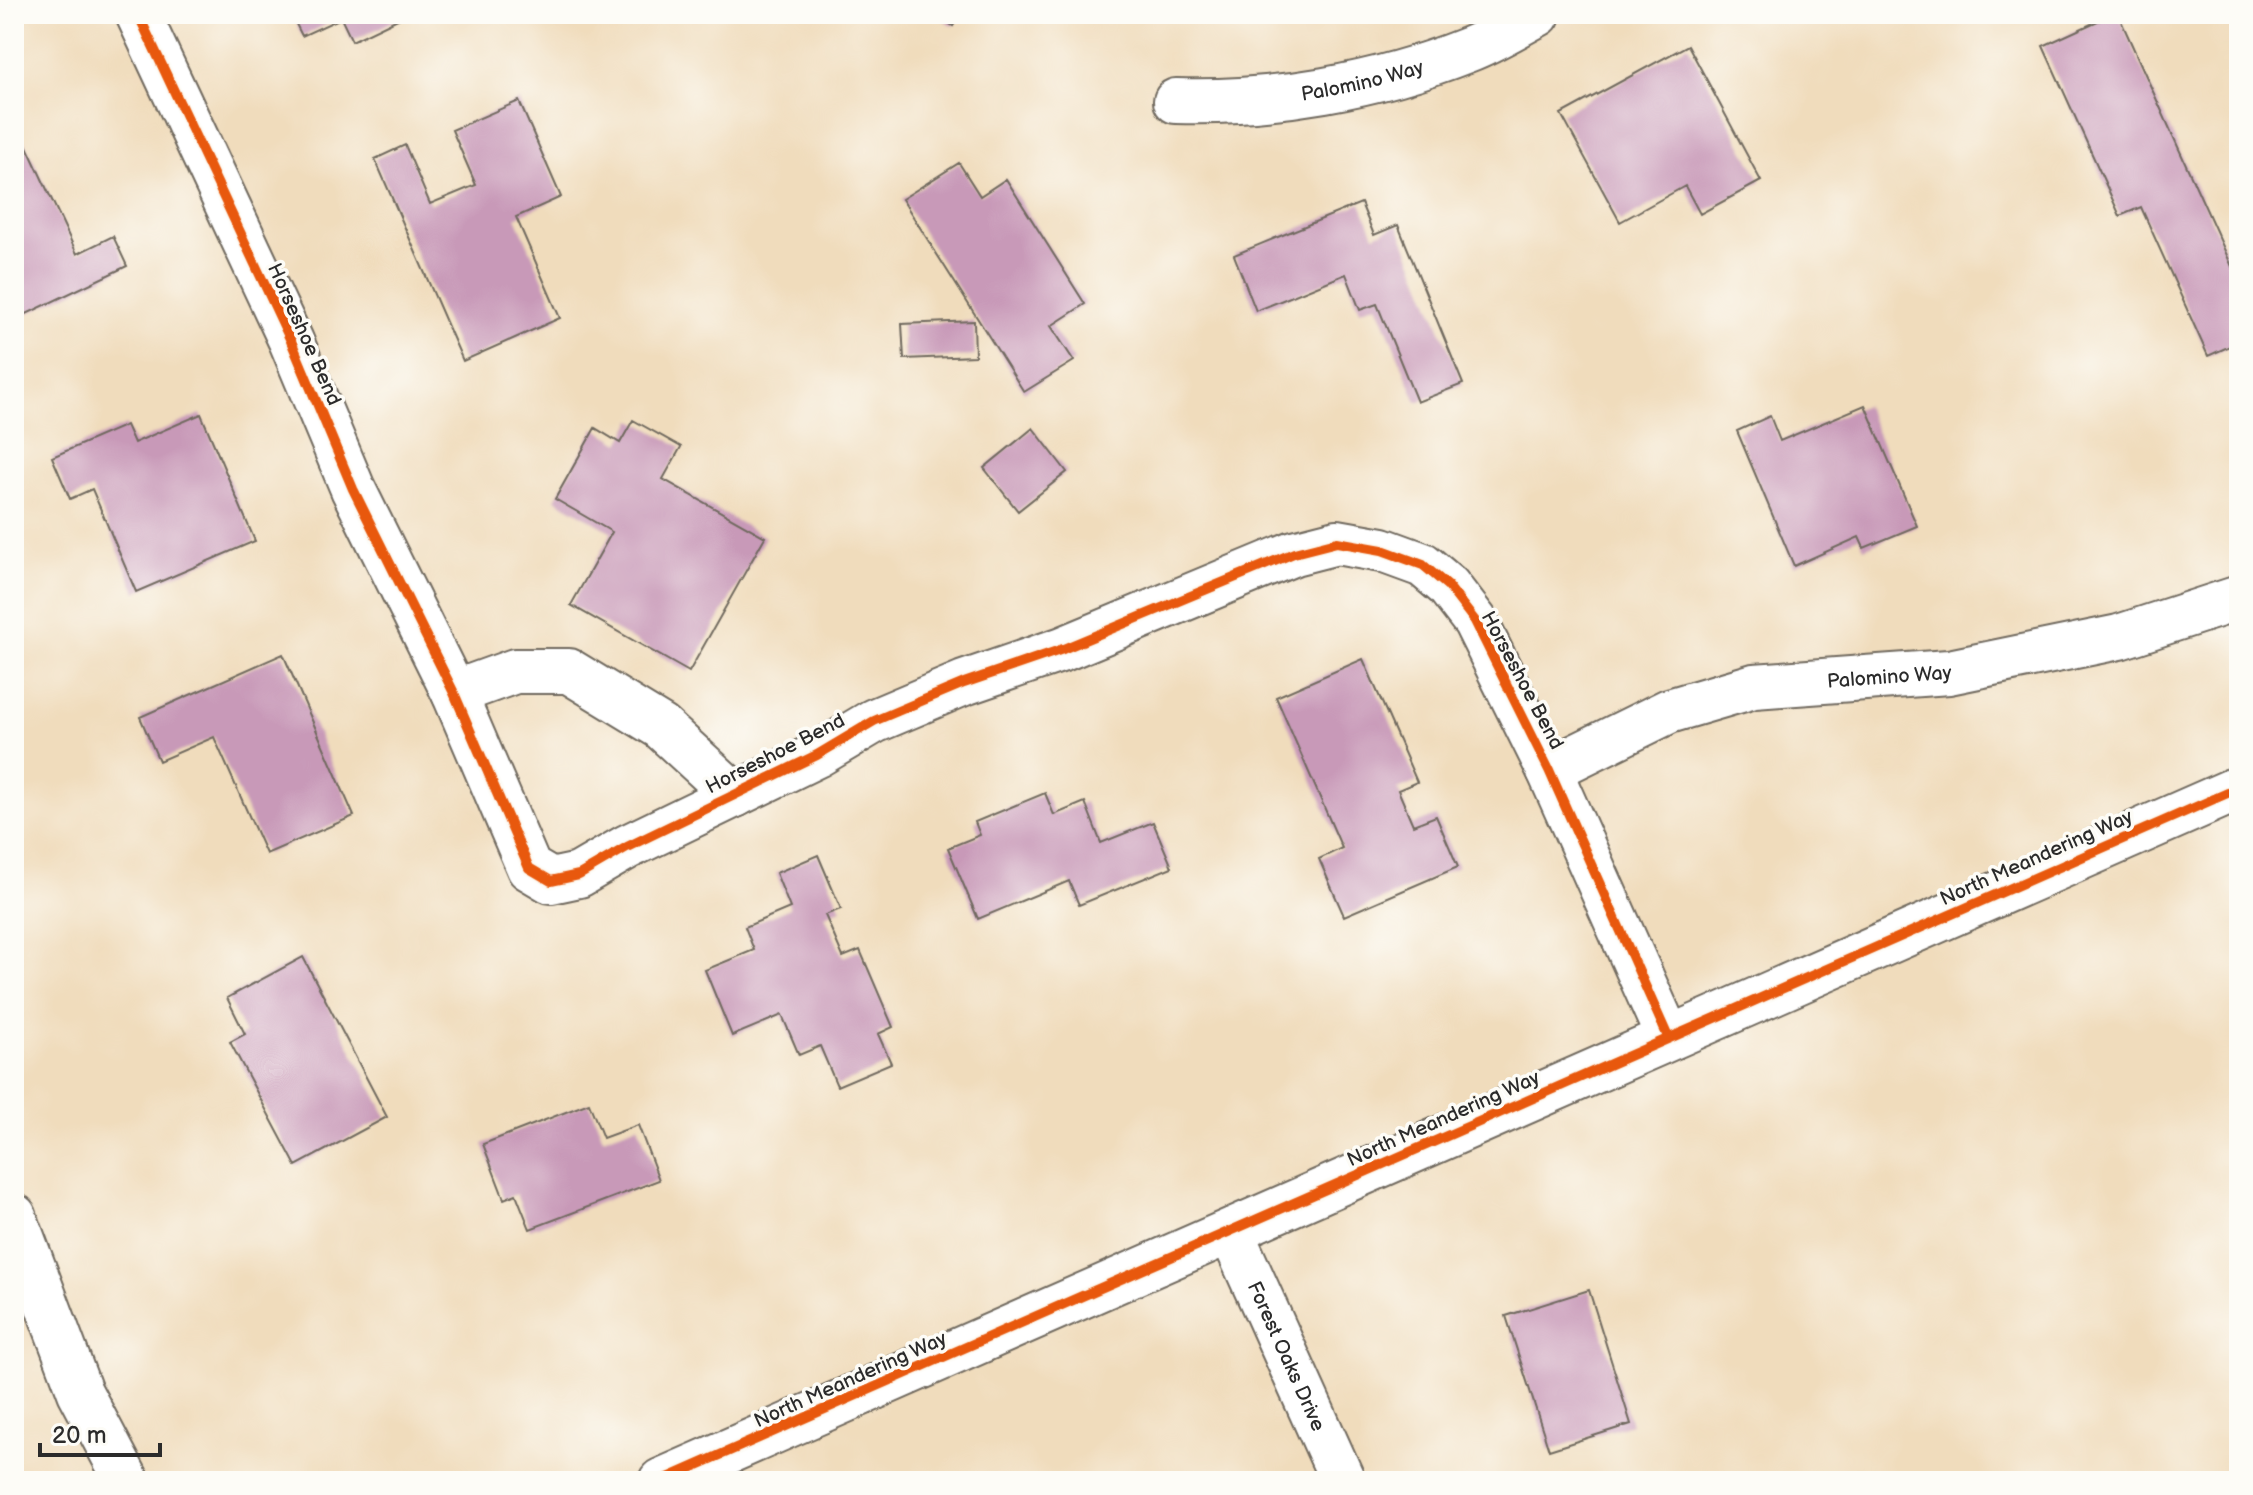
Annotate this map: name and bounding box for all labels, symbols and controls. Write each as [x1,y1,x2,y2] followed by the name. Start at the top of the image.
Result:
[1300,55,1427,107] street label: Palomino Way
[262,260,346,409] street label: Horseshoe Bend
[1476,607,1569,754] street label: Horseshoe Bend
[1826,661,1953,694] street label: Palomino Way
[702,709,849,799] street label: Horseshoe Bend
[1936,805,2136,911] street label: North Meandering Way
[1343,1066,1543,1172] street label: North Meandering Way
[1242,1278,1330,1435] street label: Forest Oaks Drive
[750,1327,950,1433] street label: North Meandering Way
[40,1407,160,1457] scale bar
[52,1421,107,1450] text: 20 m

